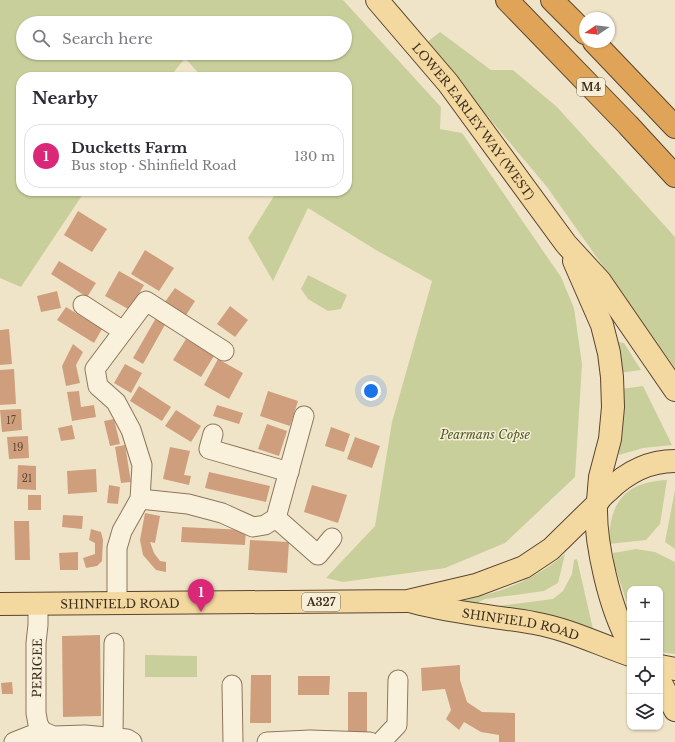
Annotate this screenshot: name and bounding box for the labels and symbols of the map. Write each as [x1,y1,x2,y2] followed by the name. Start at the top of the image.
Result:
[579,12,615,48] north arrow
[409,40,538,202] street label: LOWER EARLEY WAY (WEST)
[577,78,605,96] road number: M4
[361,381,381,401] your location
[6,414,17,427] house number: 17
[439,427,531,442] park label: Pearmans Copse
[13,441,23,454] house number: 19
[22,472,32,485] house number: 21
[188,579,214,612] pin: 1
[302,593,340,611] road number: A327
[60,595,180,611] street label: SHINFIELD ROAD
[461,605,581,643] street label: SHINFIELD ROAD
[29,638,45,698] street label: PERIGEE

